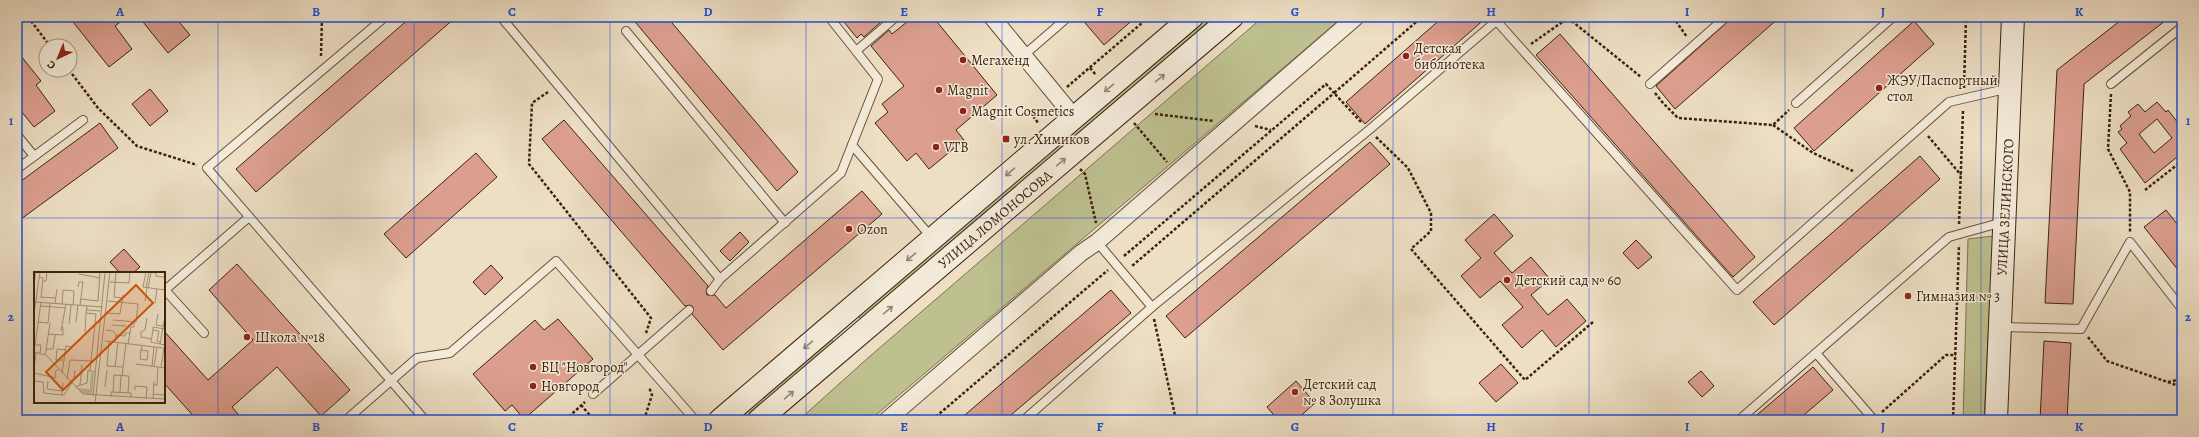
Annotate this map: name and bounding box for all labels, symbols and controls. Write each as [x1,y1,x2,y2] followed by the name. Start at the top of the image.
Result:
[115,3,125,20] text: A
[312,3,320,20] text: B
[508,3,516,20] text: C
[703,3,713,20] text: D
[900,3,908,20] text: E
[1097,3,1104,20] text: F
[1291,3,1299,20] text: G
[1486,3,1496,20] text: H
[1685,3,1690,20] text: I
[1881,3,1885,20] text: J
[2075,3,2084,20] text: K
[38,38,78,78] north arrow
[1414,39,1486,74] place label: Детская библиотека
[971,51,1029,70] place label: Мегахенд
[1401,51,1411,61] marker: Детская библиотека
[958,55,968,65] marker: Мегахенд
[44,57,59,73] text: С
[1887,71,1998,106] place label: ЖЭУ/Паспортный стол
[1155,73,1165,82] one-way arrow
[947,81,989,100] place label: Magnit
[1103,83,1114,92] one-way arrow
[1874,83,1884,93] marker: ЖЭУ/Паспортный стол
[934,85,944,95] marker: Magnit
[971,102,1074,121] place label: Magnit Cosmetics
[958,106,968,116] marker: Magnit Cosmetics
[9,112,14,129] text: 1
[2186,112,2191,129] text: 1
[1013,130,1090,149] place label: ул. Химиков
[1001,134,1011,144] marker: ул. Химиков
[943,138,969,157] place label: VTB
[1992,138,2019,276] street label: УЛИЦА ЗЕЛИНСКОГО
[931,142,941,152] marker: VTB
[1056,158,1066,167] one-way arrow
[934,166,1057,273] street label: УЛИЦА ЛОМОНОСОВА
[1005,168,1015,177] one-way arrow
[857,220,888,239] place label: Ozon
[844,224,854,234] marker: Ozon
[906,252,917,261] one-way arrow
[1515,271,1621,290] place label: Детский сад № 60
[34,272,165,403] inset map
[1502,275,1512,285] marker: Детский сад № 60
[1916,287,2000,306] place label: Гимназия № 3
[1903,291,1913,301] marker: Гимназия № 3
[882,306,893,315] one-way arrow
[8,308,15,325] text: 2
[2185,308,2192,325] text: 2
[255,328,325,347] place label: Школа №18
[242,332,252,342] marker: Школа №18
[803,340,813,349] one-way arrow
[541,358,628,377] place label: БЦ "Новгород"
[528,362,538,372] marker: БЦ "Новгород"
[1303,375,1382,410] place label: Детский сад № 8 Золушка
[541,377,599,396] place label: Новгород
[528,381,538,391] marker: Новгород
[1290,387,1300,397] marker: Детский сад № 8 Золушка
[783,390,794,399] one-way arrow
[115,418,125,435] text: A
[312,418,320,435] text: B
[508,418,516,435] text: C
[703,418,713,435] text: D
[900,418,908,435] text: E
[1097,418,1104,435] text: F
[1291,418,1299,435] text: G
[1486,418,1496,435] text: H
[1685,418,1690,435] text: I
[1881,418,1885,435] text: J
[2075,418,2084,435] text: K

